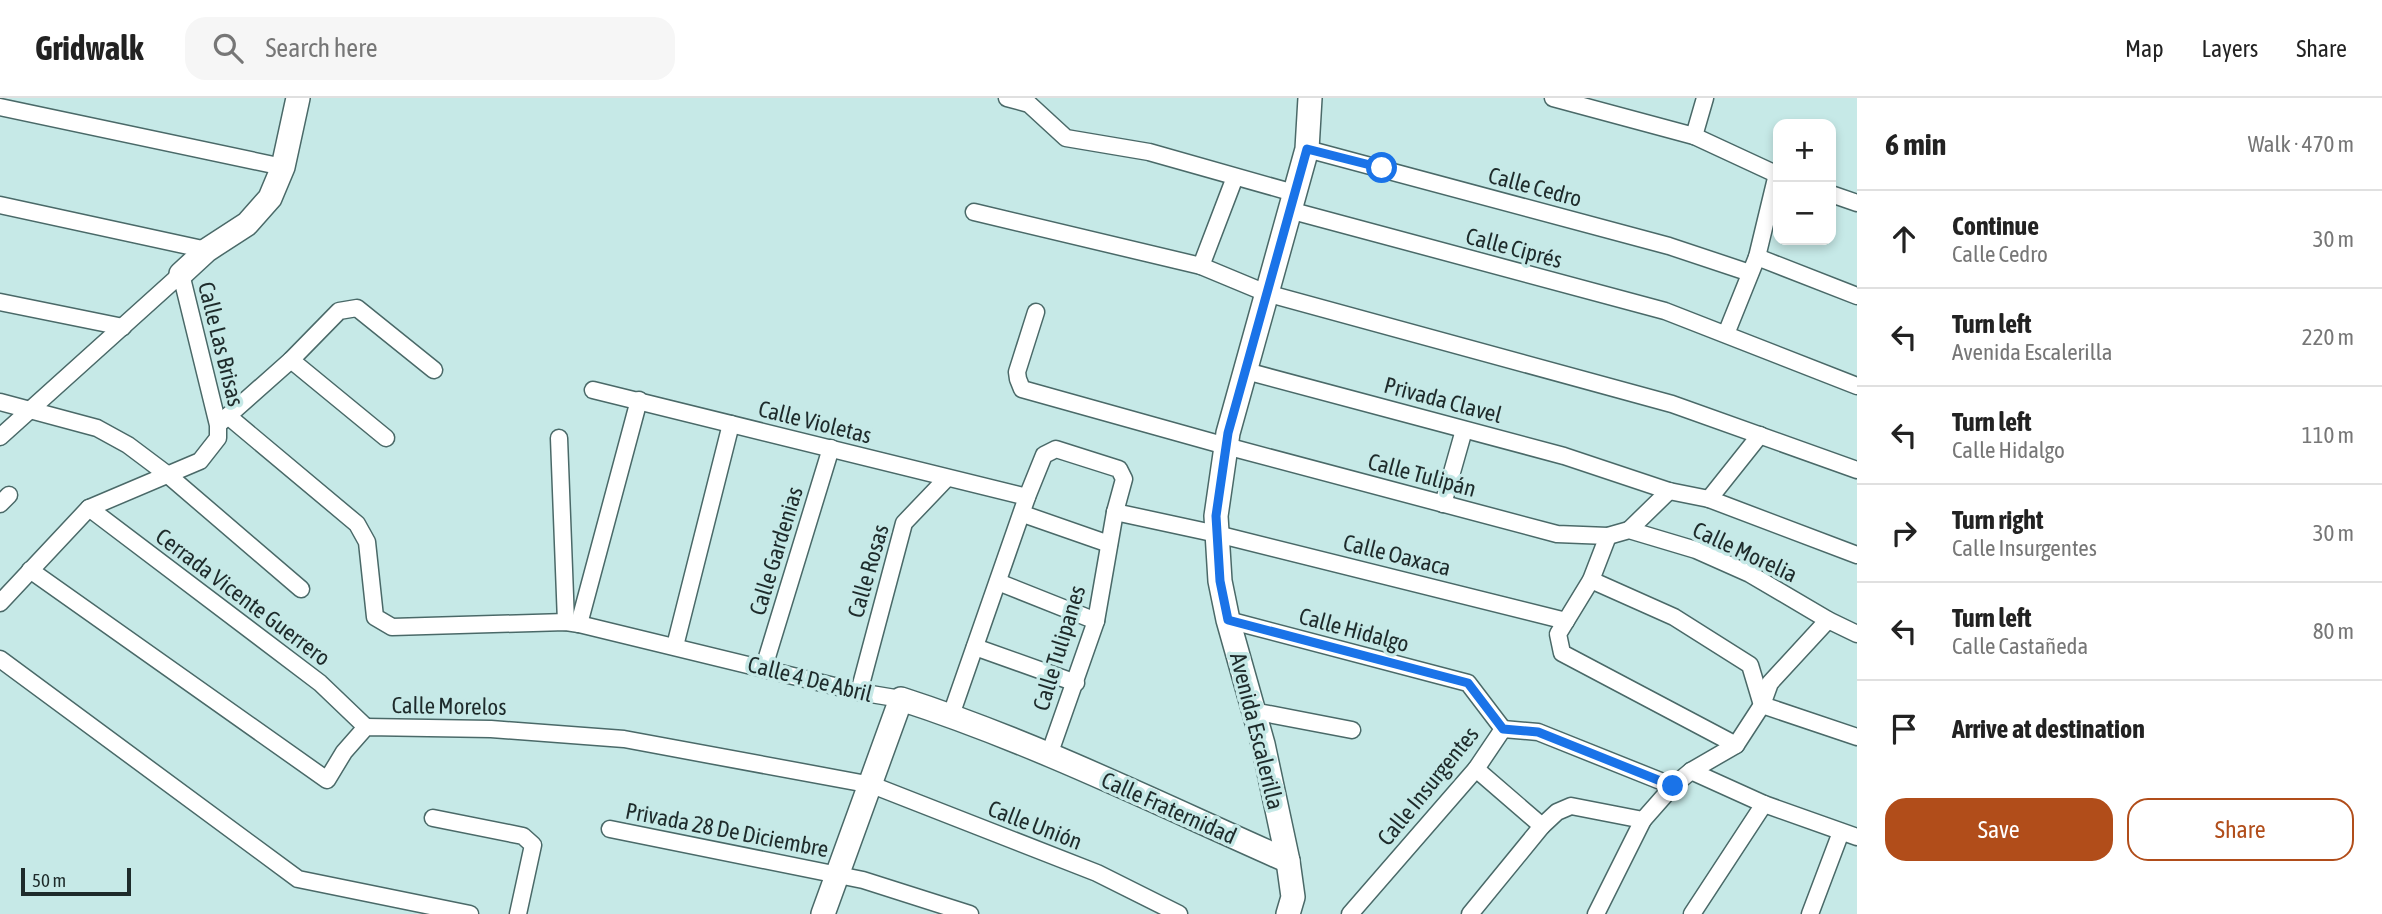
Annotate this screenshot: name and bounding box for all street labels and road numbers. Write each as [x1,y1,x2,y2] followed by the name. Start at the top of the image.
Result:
[1485,162,1585,212] street label: Calle Cedro
[1463,223,1565,273] street label: Calle Ciprés
[193,279,249,409] street label: Calle Las Brisas
[1381,372,1505,428] street label: Privada Clavel
[756,395,874,449] street label: Calle Violetas
[1365,448,1479,502] street label: Calle Tulipán
[744,484,808,618] street label: Calle Gardenias
[1689,517,1801,587] street label: Calle Morelia
[842,521,894,621] street label: Calle Rosas
[151,523,335,671] street label: Cerrada Vicente Guerrero
[1341,529,1453,581] street label: Calle Oaxaca
[1028,582,1090,714] street label: Calle Tulipanes
[1296,603,1412,657] street label: Calle Hidalgo
[1225,650,1289,812] street label: Avenida Escalerilla
[745,651,875,707] street label: Calle 4 De Abril
[391,692,507,720] street label: Calle Morelos
[1372,722,1484,850] street label: Calle Insurgentes
[1097,767,1241,849] street label: Calle Fraternidad
[984,795,1086,855] street label: Calle Unión
[623,798,831,862] street label: Privada 28 De Diciembre

